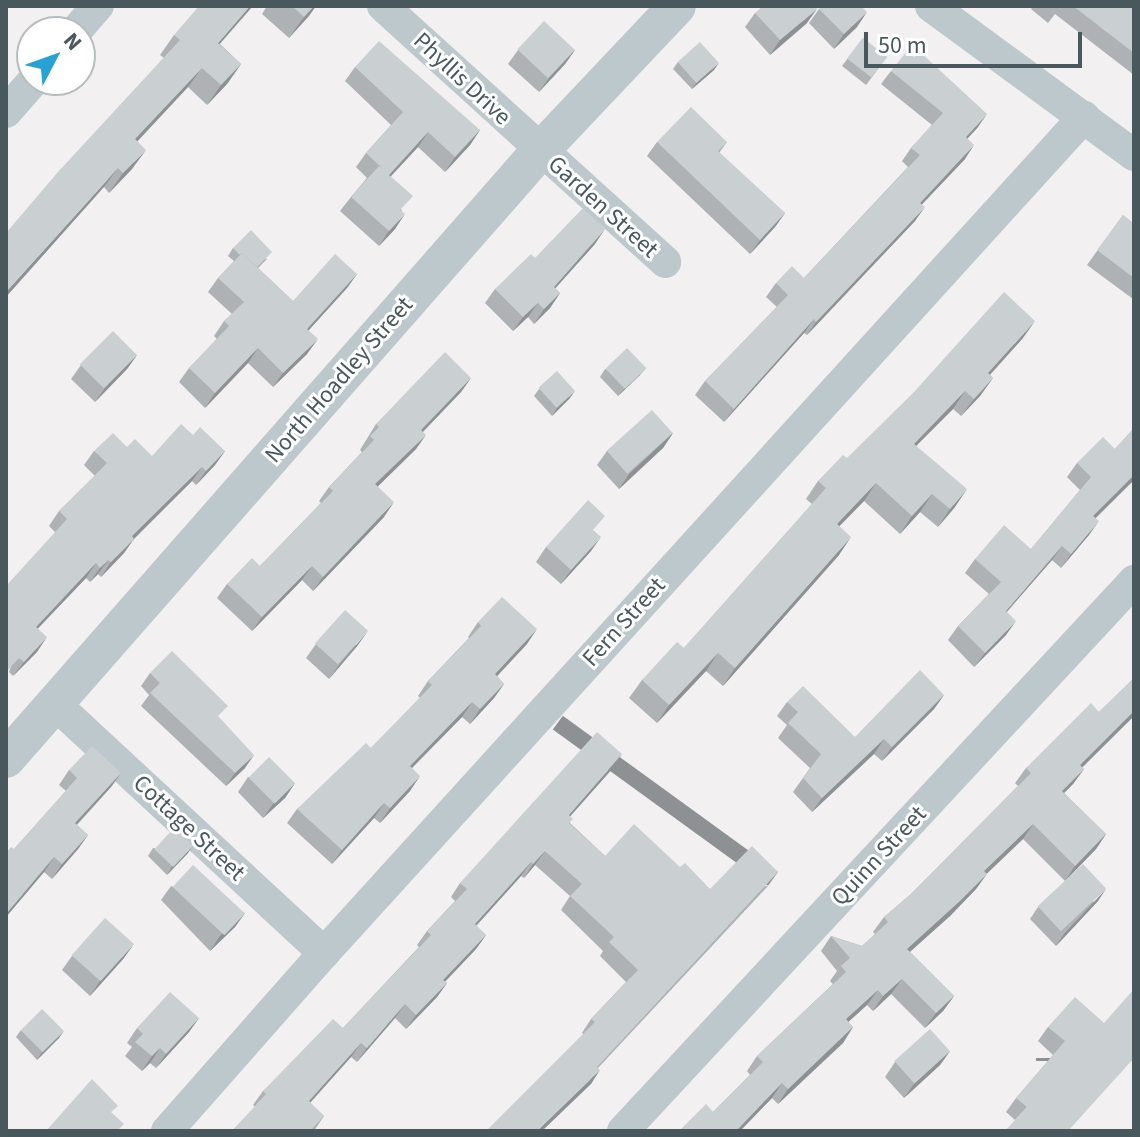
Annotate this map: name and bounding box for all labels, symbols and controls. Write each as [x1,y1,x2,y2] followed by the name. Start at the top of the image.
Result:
[16,16,96,96] north arrow
[868,16,1086,66] scale bar
[56,26,89,58] text: N
[407,27,517,131] street label: Phyllis Drive
[878,28,927,63] text: 50 m
[542,150,664,264] street label: Garden Street
[259,291,419,469] street label: North Hoadley Street
[577,572,671,672] street label: Fern Street
[127,769,251,887] street label: Cottage Street
[825,800,933,912] street label: Quinn Street

